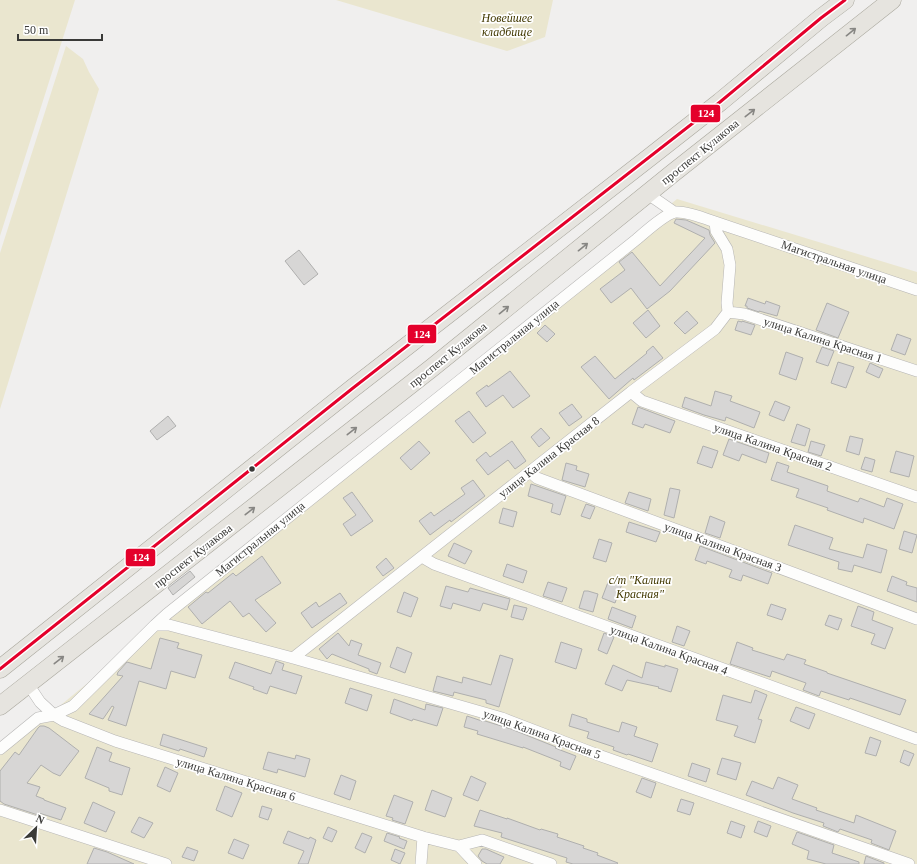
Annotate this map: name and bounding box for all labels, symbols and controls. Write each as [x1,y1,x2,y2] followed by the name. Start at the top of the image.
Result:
[481,11,533,39] park label: Новейшее кладбище
[18,16,102,42] scale bar
[24,23,49,37] text: 50 m
[846,28,857,36] one-way arrow
[690,104,721,123] line badge: 124
[698,107,715,119] text: 124
[744,109,755,117] one-way arrow
[658,116,742,188] street label: проспект Кулакова
[779,237,889,287] street label: Магистральная улица
[577,242,588,251] one-way arrow
[467,296,562,377] street label: Магистральная улица
[499,305,510,314] one-way arrow
[762,314,884,366] street label: улица Калина Красная 1
[406,319,490,391] street label: проспект Кулакова
[407,324,437,344] line badge: 124
[414,328,431,340] text: 124
[496,413,602,501] street label: улица Калина Красная 8
[712,420,834,474] street label: улица Калина Красная 2
[346,427,357,435] one-way arrow
[247,464,257,474] unlabelled marker
[213,498,308,579] street label: Магистральная улица
[244,507,255,515] one-way arrow
[662,519,784,575] street label: улица Калина Красная 3
[151,521,236,591] street label: проспект Кулакова
[125,548,156,567] line badge: 124
[133,551,150,563] text: 124
[609,573,671,601] park label: с/т "Калина Красная"
[608,622,730,678] street label: улица Калина Красная 4
[54,656,65,665] one-way arrow
[481,706,603,762] street label: улица Калина Красная 5
[175,754,297,804] street label: улица Калина Красная 6
[16,808,56,848] north arrow
[34,812,46,826] text: N

